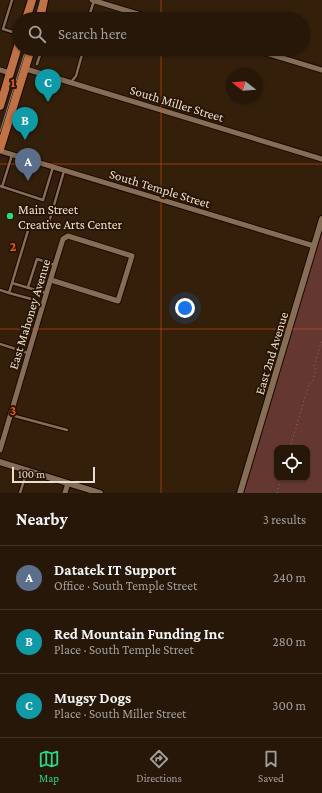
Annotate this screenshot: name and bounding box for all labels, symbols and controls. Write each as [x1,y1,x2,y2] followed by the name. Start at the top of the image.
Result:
[12,12,310,56] search box
[26,23,48,45] icon: search
[58,26,127,42] text: Search here
[226,68,262,104] north arrow
[35,69,61,102] pin: C
[11,75,16,90] text: 1
[128,82,226,125] street label: South Miller Street
[12,107,38,140] pin: B
[15,148,41,181] pin: A
[108,166,213,211] street label: South Temple Street
[18,202,122,232] place label: Main Street Creative Arts Center
[5,211,15,221] marker: Main Street Creative Arts Center
[10,239,17,254] text: 2
[6,257,53,371] street label: East Mahoney Avenue
[175,298,195,318] your location
[252,310,291,396] street label: East 2nd Avenue
[10,403,16,418] text: 3
[274,445,310,481] map controls
[274,445,310,481] button: locate
[12,465,95,484] scale bar
[18,468,45,480] text: 100 m
[16,510,68,529] text: Nearby
[263,512,306,527] text: 3 results
[54,562,176,578] text: Datatek IT Support
[25,570,33,585] text: A
[273,570,306,585] text: 240 m
[54,578,197,593] text: Office · South Temple Street
[54,626,224,642] text: Red Mountain Funding Inc
[25,634,33,649] text: B
[273,634,306,649] text: 280 m
[54,642,194,657] text: Place · South Temple Street
[54,690,131,706] text: Mugsy Dogs
[25,698,33,713] text: C
[272,698,306,713] text: 300 m
[54,706,186,721] text: Place · South Miller Street
[38,748,60,784] tab: Map
[136,748,182,784] tab: Directions
[258,748,284,784] tab: Saved

